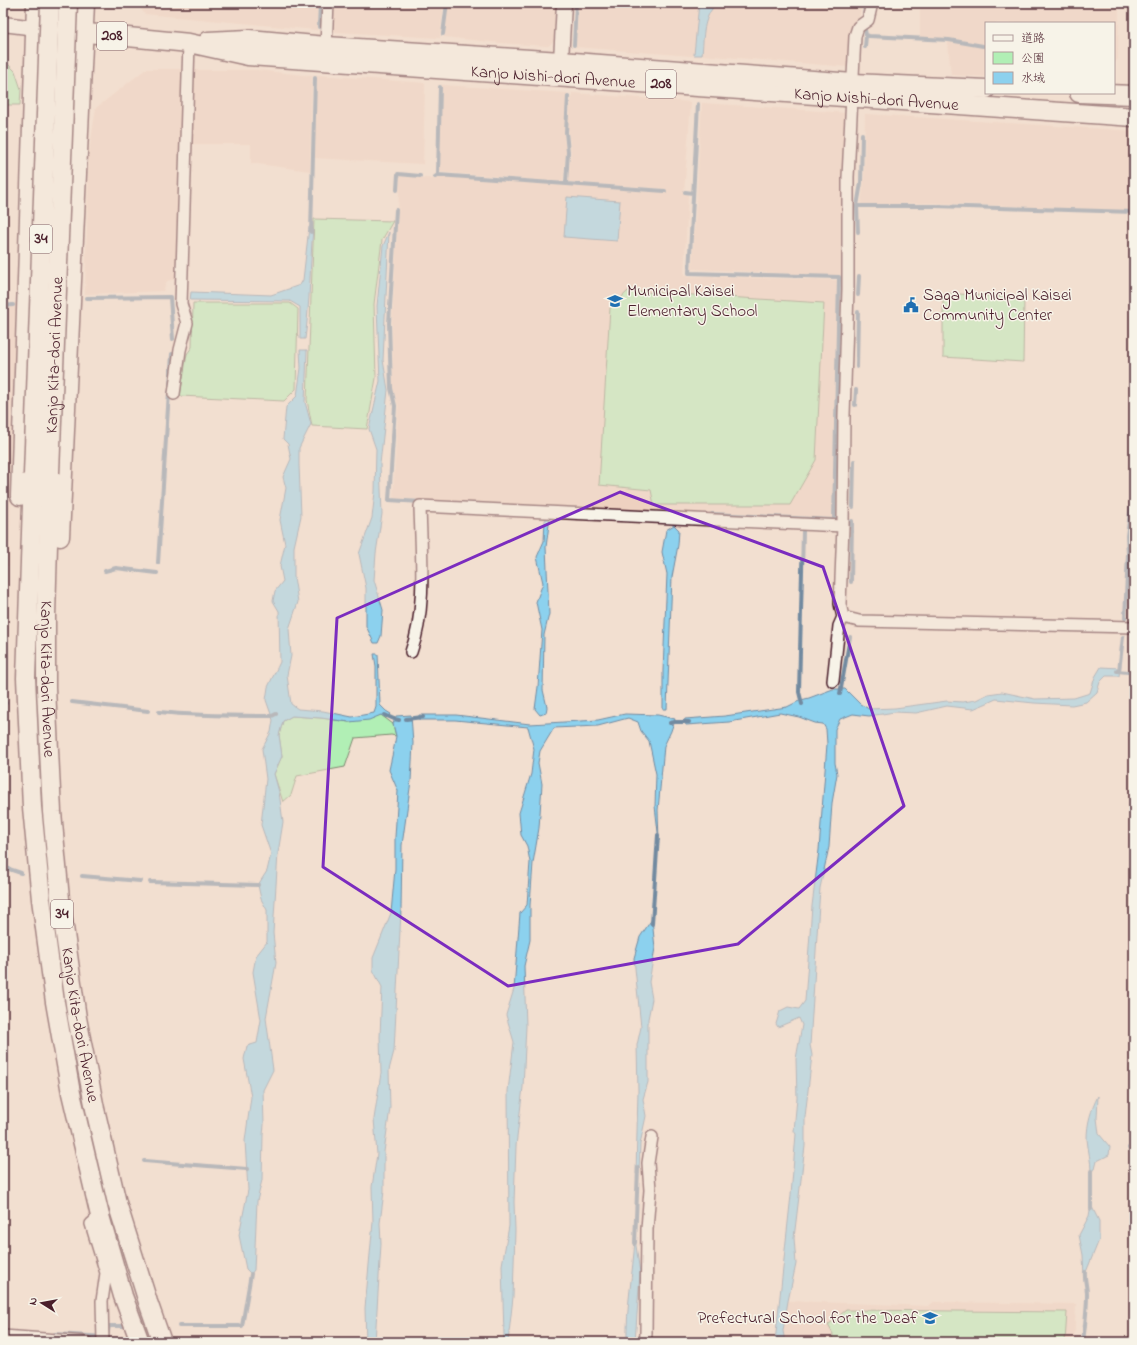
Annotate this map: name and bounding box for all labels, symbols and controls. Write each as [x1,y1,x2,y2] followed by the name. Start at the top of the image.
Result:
[97,22,127,50] road number: 208
[985,22,1115,94] legend
[1021,30,1045,48] text: 道路
[1021,50,1045,68] text: 公園
[470,59,637,95] street label: Kanjo Nishi-dori Avenue
[646,70,676,98] road number: 208
[1021,70,1045,88] text: 水域
[793,81,960,117] street label: Kanjo Nishi-dori Avenue
[30,225,52,253] road number: 34
[39,276,70,434] street label: Kanjo Kita-dori Avenue
[627,279,758,325] place label: Municipal Kaisei Elementary School
[923,283,1072,329] place label: Saga Municipal Kaisei Community Center
[606,292,624,310] school or university icon: Municipal Kaisei Elementary School
[902,296,920,314] public building icon: Saga Municipal Kaisei Community Center
[33,600,62,758] street label: Kanjo Kita-dori Avenue
[51,900,73,928] road number: 34
[55,946,106,1105] street label: Kanjo Kita-dori Avenue
[22,1283,62,1323] north arrow
[25,1296,42,1306] text: N
[697,1306,918,1331] place label: Prefectural School for the Deaf
[921,1309,939,1327] school or university icon: Prefectural School for the Deaf

